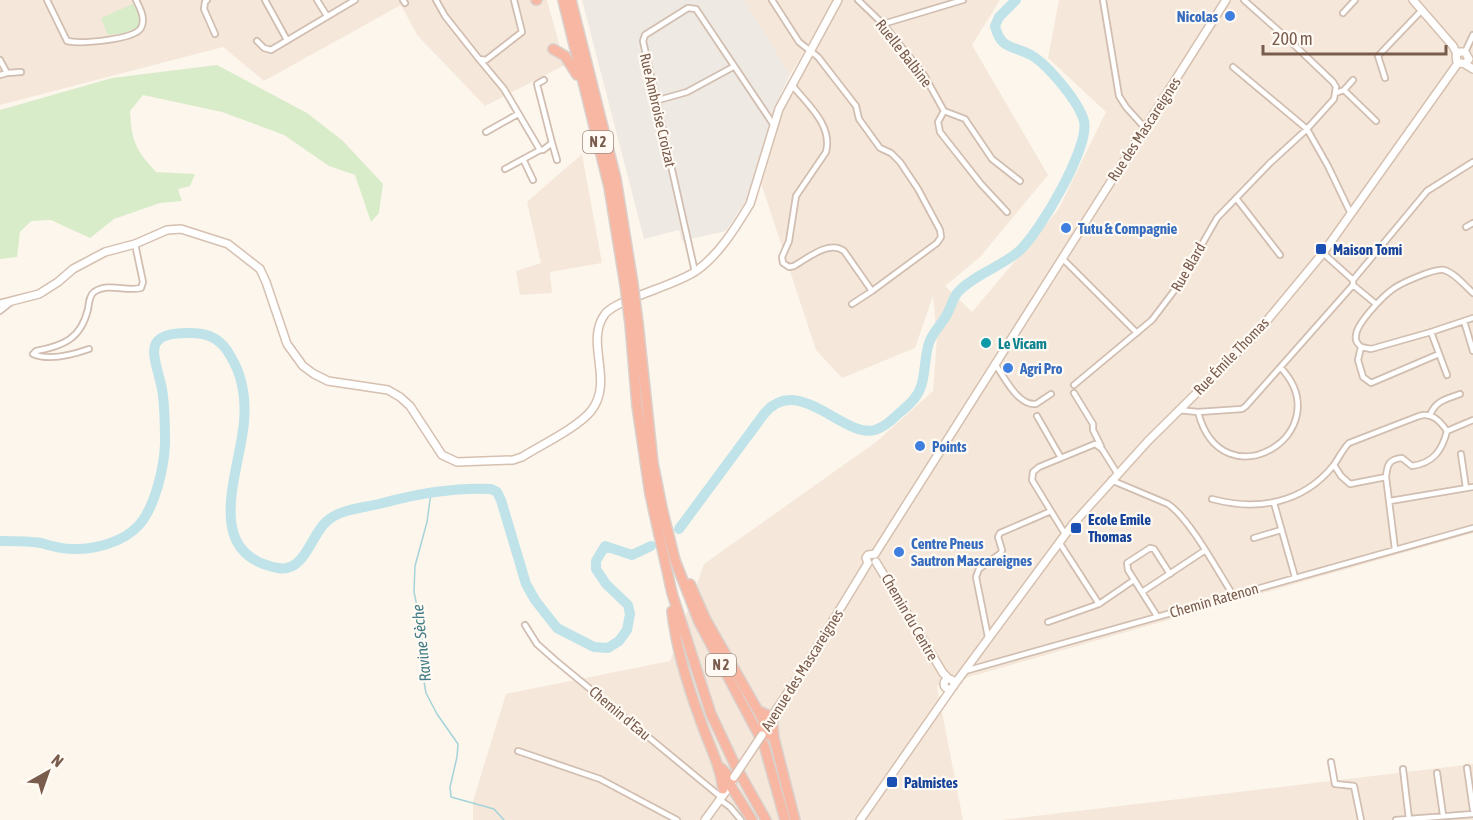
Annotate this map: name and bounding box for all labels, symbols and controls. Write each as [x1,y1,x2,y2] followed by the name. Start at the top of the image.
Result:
[1177,8,1219,25] place label: Nicolas
[1223,9,1237,23] marker: Nicolas
[872,16,936,90] street label: Ruelle Balbine
[1263,18,1446,56] scale bar
[1272,28,1313,49] text: 200 m
[637,51,679,169] street label: Rue Ambroise Croizat
[1104,74,1184,184] street label: Rue des Mascareignes
[583,131,613,153] road number: N 2
[1078,220,1177,237] place label: Tutu & Compagnie
[1059,221,1073,235] marker: Tutu & Compagnie
[1167,240,1209,294] street label: Rue Blard
[1333,241,1402,258] place label: Maison Tomi
[1314,242,1328,256] marker: Maison Tomi
[1190,314,1272,398] street label: Rue Émile Thomas
[998,335,1047,352] place label: Le Vicam
[979,336,993,350] marker: Le Vicam
[1019,360,1063,377] place label: Agri Pro
[1001,361,1015,375] marker: Agri Pro
[932,438,967,455] place label: Points
[913,439,927,453] marker: Points
[1088,511,1151,545] place label: Ecole Emile Thomas
[1069,521,1083,535] marker: Ecole Emile Thomas
[911,535,1033,569] place label: Centre Pneus Sautron Mascareignes
[892,545,906,559] marker: Centre Pneus Sautron Mascareignes
[878,571,942,664] street label: Chemin du Centre
[1168,579,1260,621] street label: Chemin Ratenon
[408,603,434,683] water label: Ravine Sèche
[758,606,846,734] street label: Avenue des Mascareignes
[706,654,736,676] road number: N 2
[586,683,654,743] street label: Chemin d'Eau
[18,742,78,802] north arrow
[48,751,67,770] text: N
[904,774,959,791] place label: Palmistes
[885,775,899,789] marker: Palmistes

